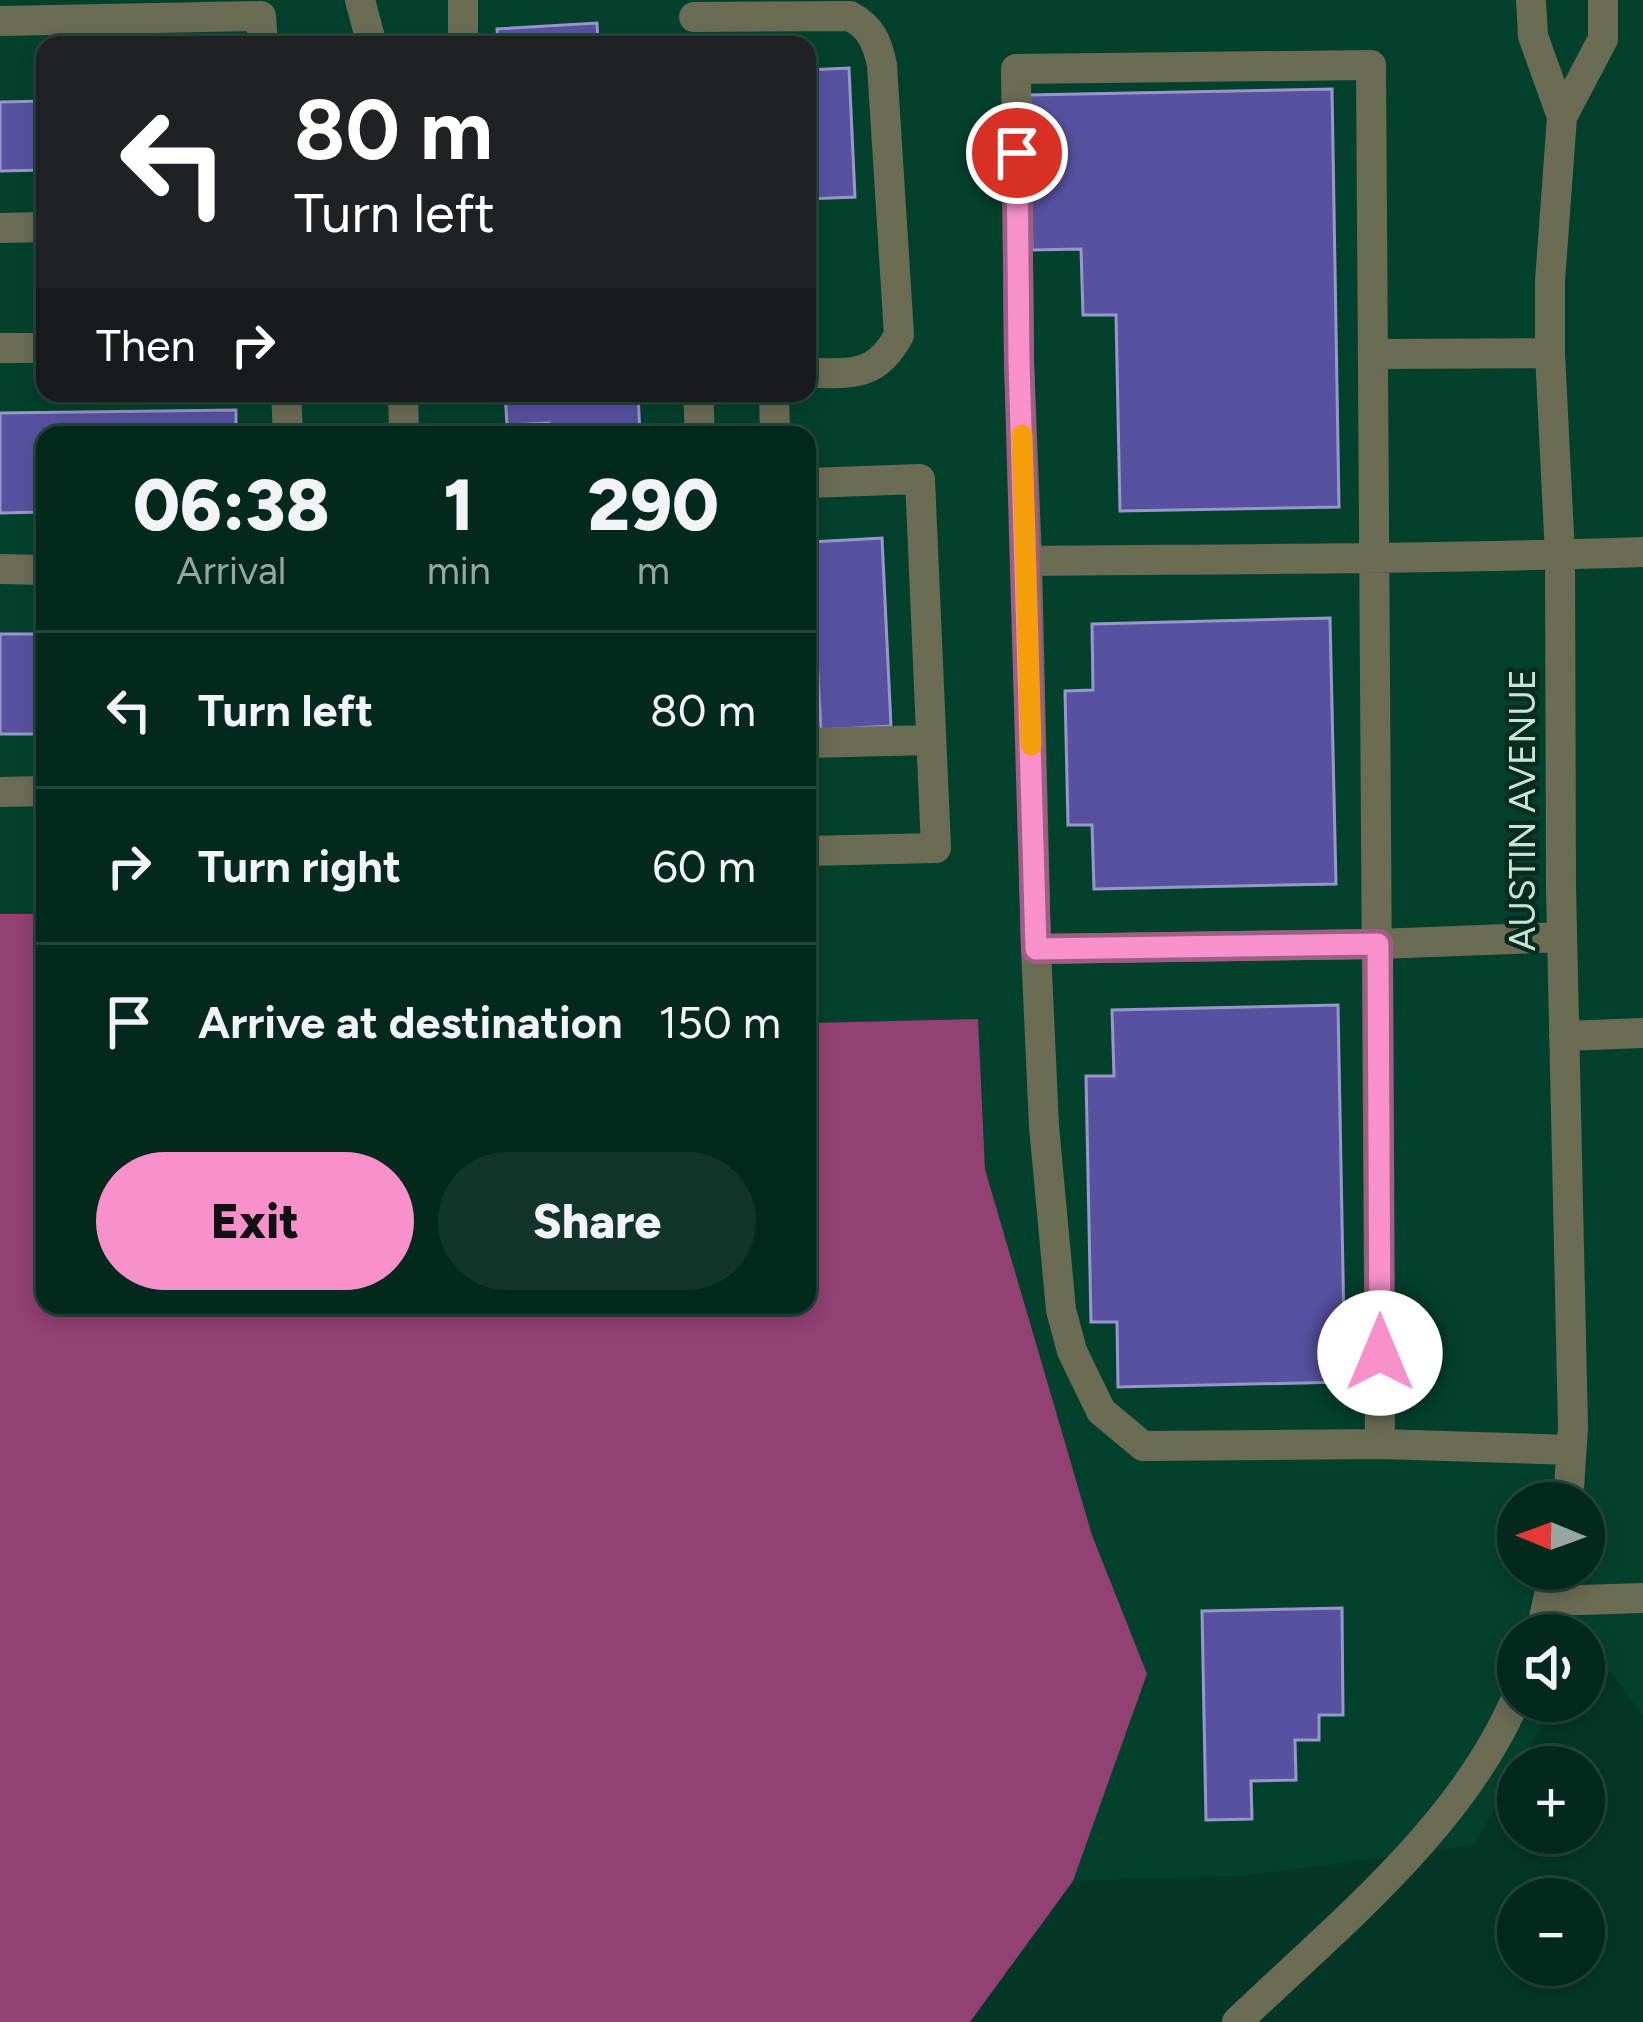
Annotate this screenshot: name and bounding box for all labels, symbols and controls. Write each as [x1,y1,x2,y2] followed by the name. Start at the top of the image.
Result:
[294,79,493,180] text: 80 m
[96,84,252,240] icon: left
[966,102,1068,204] pin
[984,120,1050,186] icon: arrive
[294,181,495,246] text: Turn left
[220,312,286,378] icon: right
[96,318,196,372] text: Then
[133,462,330,548] text: 06:38
[443,462,474,548] text: 1
[588,462,719,548] text: 290
[176,547,286,594] text: Arrival
[427,547,491,594] text: min
[637,547,670,594] text: m
[1501,669,1544,951] street label: AUSTIN AVENUE
[96,677,162,743] icon: left
[198,683,373,737] text: Turn left
[650,683,756,737] text: 80 m
[96,833,162,899] icon: right
[198,839,401,893] text: Turn right
[652,839,756,893] text: 60 m
[96,989,162,1055] icon: arrive
[198,995,622,1049] text: Arrive at destination
[658,995,781,1049] text: 150 m
[96,1152,414,1290] button: Exit
[438,1152,756,1290] button: Share
[1317,1290,1443,1416] position arrow
[1497,1482,1605,1590] north arrow
[1497,1482,1605,1986] map controls
[1497,1614,1605,1722] button: sound
[1497,1746,1605,1854] button: +
[1497,1878,1605,1986] button: −

